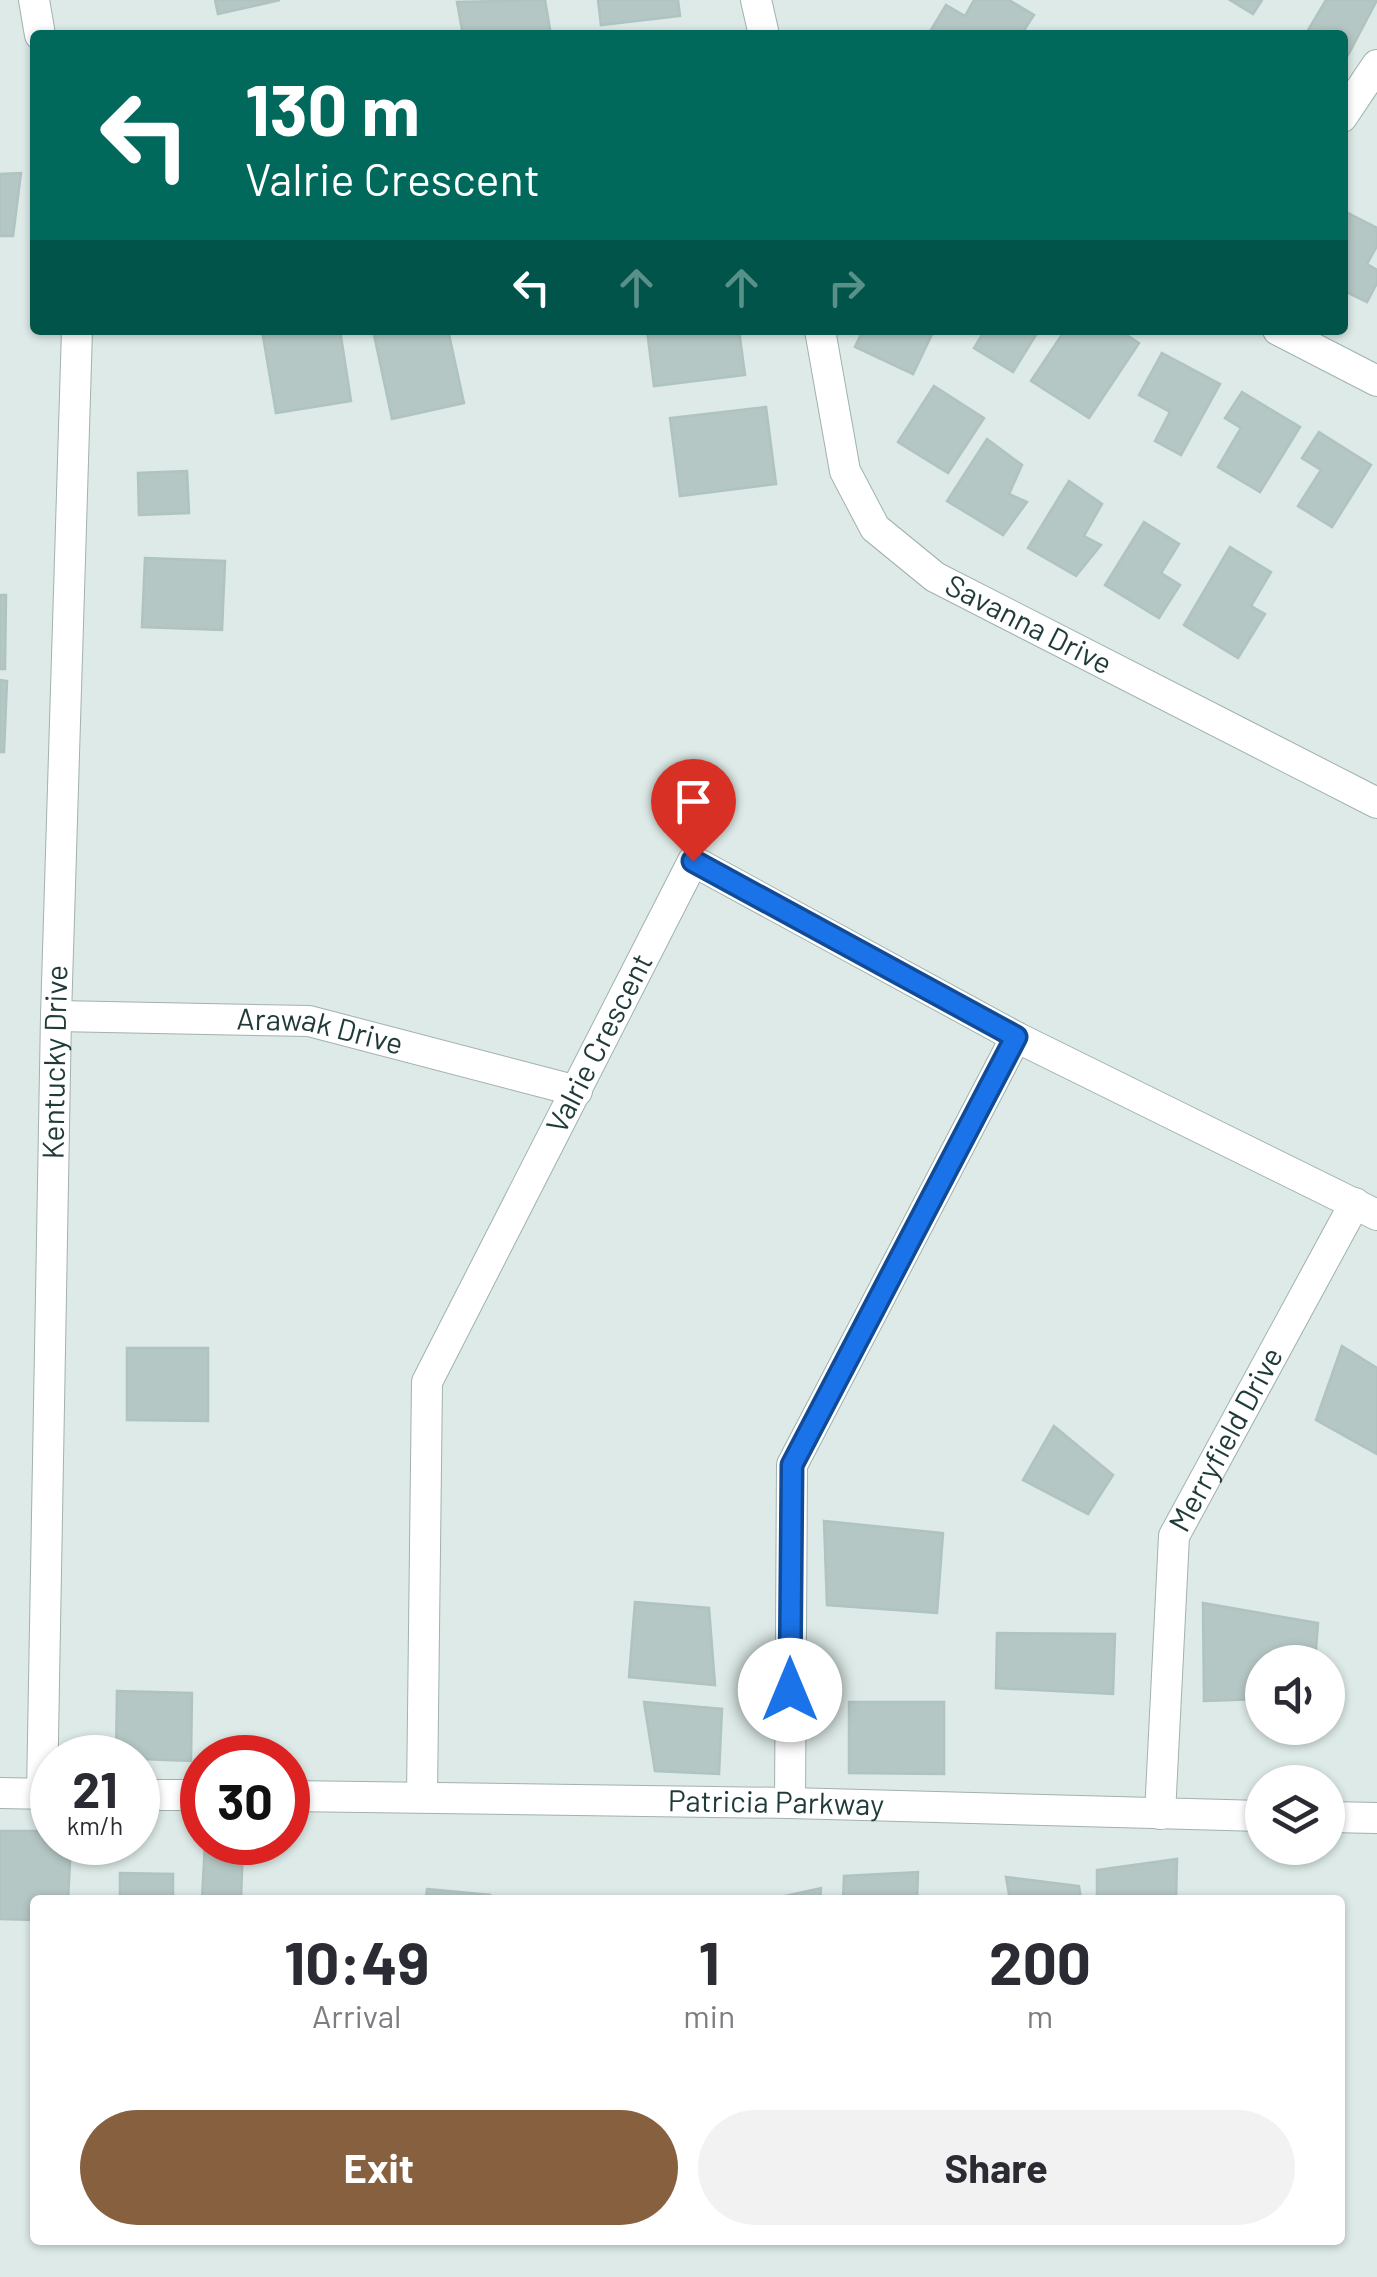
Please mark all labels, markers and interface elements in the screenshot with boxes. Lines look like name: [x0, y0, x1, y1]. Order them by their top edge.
text: 130 m: [245, 66, 420, 150]
icon: left: [80, 70, 210, 200]
text: Valrie Crescent: [245, 151, 540, 205]
icon: left: [504, 260, 559, 315]
icon: ahead: [609, 260, 664, 315]
icon: ahead: [714, 260, 769, 315]
icon: right: [819, 260, 874, 315]
street label: Savanna Drive: [940, 565, 1119, 681]
pin: [651, 759, 736, 862]
icon: arrive: [666, 774, 721, 829]
street label: Valrie Crescent: [537, 947, 659, 1139]
street label: Kentucky Drive: [33, 964, 74, 1160]
street label: Arawak Drive: [236, 1000, 407, 1061]
street label: Merryfield Drive: [1160, 1340, 1289, 1537]
position arrow: [738, 1638, 842, 1742]
map controls: [1245, 1645, 1345, 1865]
button: sound: [1245, 1645, 1345, 1745]
speed limit sign: 30: [180, 1735, 310, 1865]
text: 21: [72, 1758, 118, 1818]
button: layers: [1245, 1765, 1345, 1865]
street label: Patricia Parkway: [668, 1781, 885, 1822]
text: km/h: [67, 1810, 123, 1840]
text: 10:49: [284, 1925, 429, 1997]
text: 1: [699, 1925, 720, 1997]
text: 200: [989, 1925, 1091, 1997]
text: Arrival: [312, 1996, 401, 2034]
text: min: [683, 1996, 735, 2034]
text: m: [1027, 1996, 1053, 2034]
button: Exit: [80, 2110, 678, 2225]
button: Share: [698, 2110, 1295, 2225]

